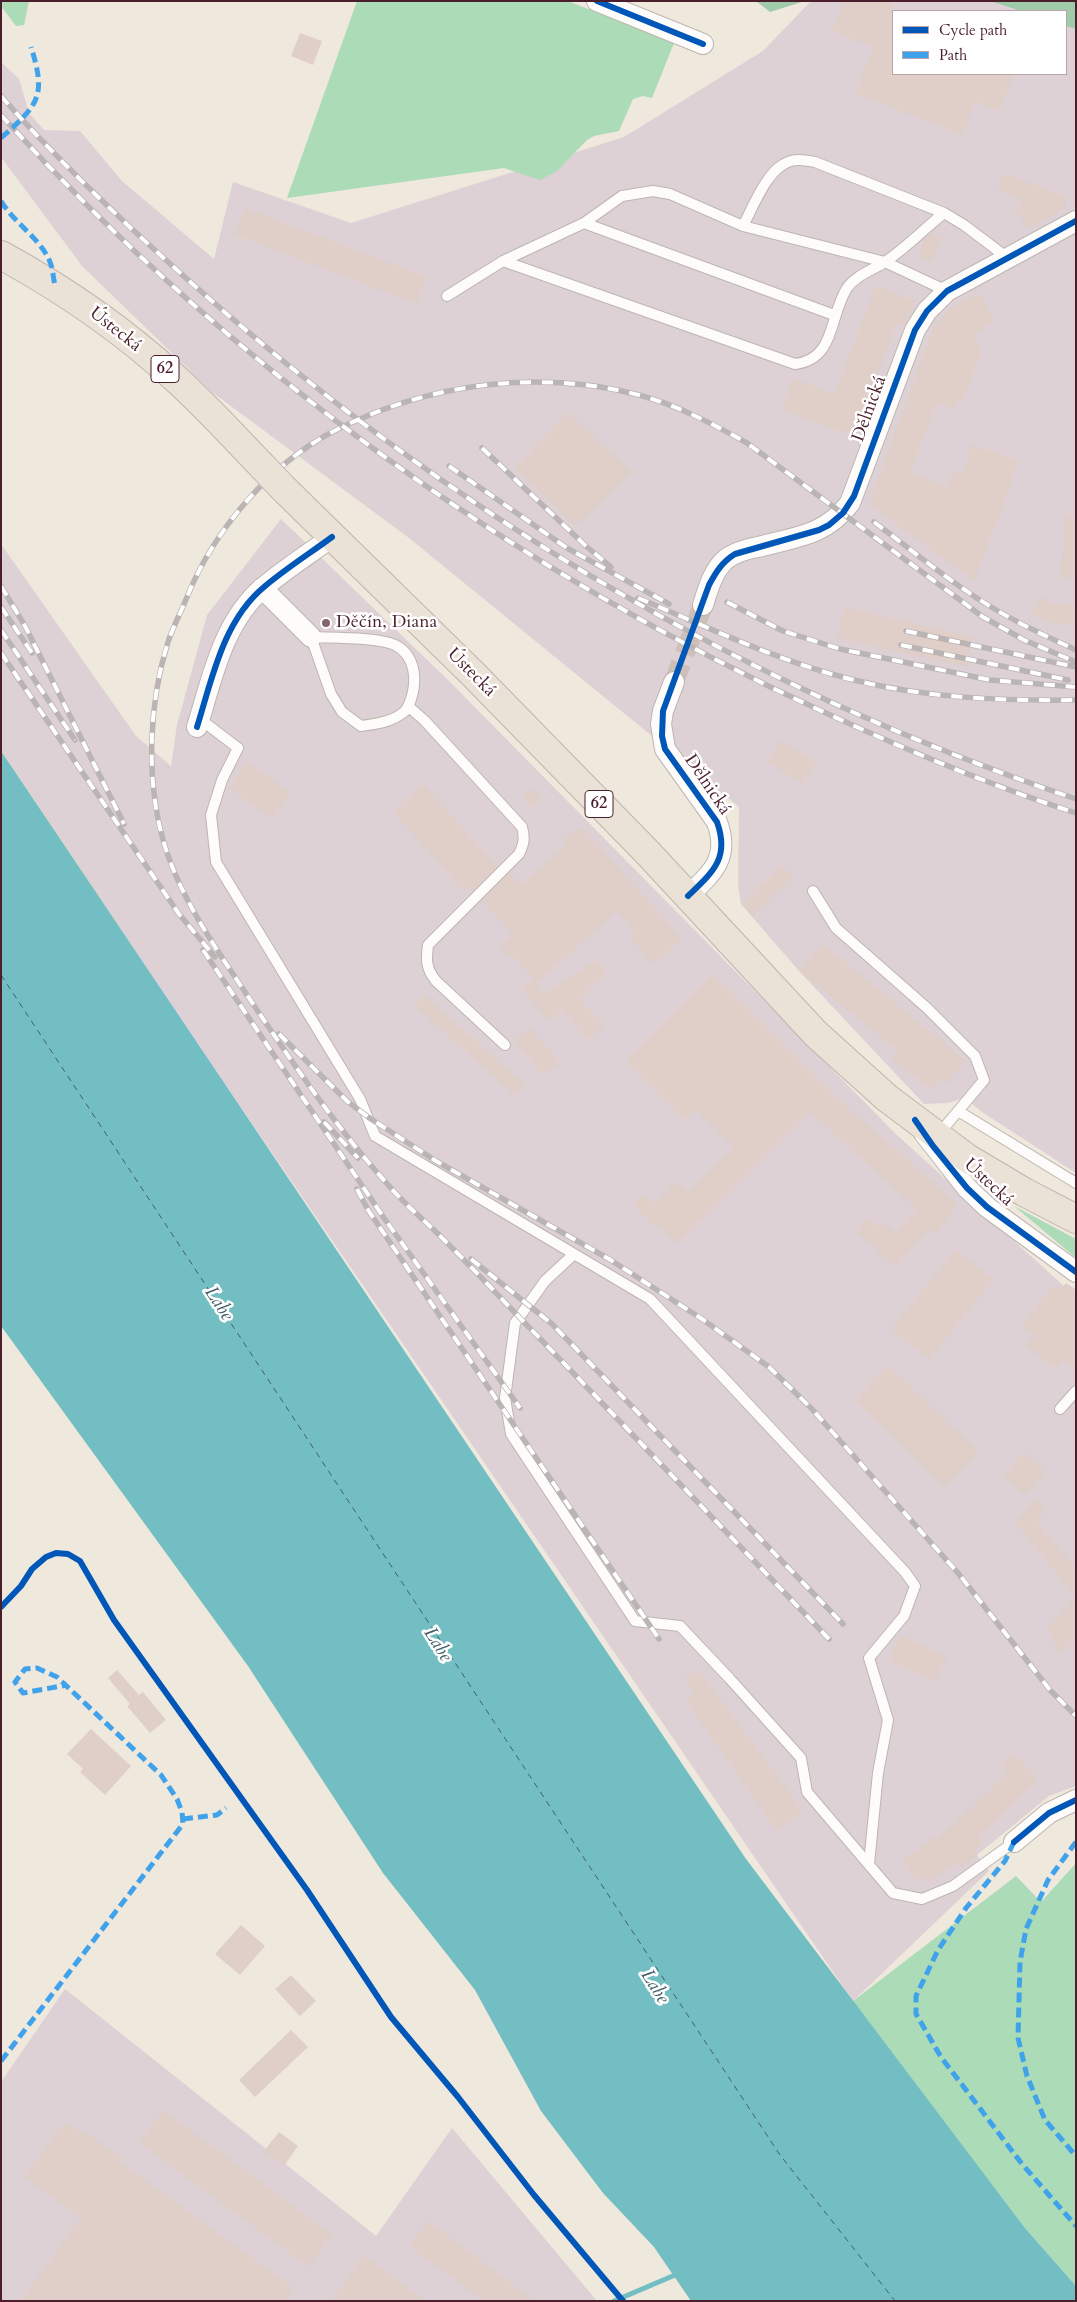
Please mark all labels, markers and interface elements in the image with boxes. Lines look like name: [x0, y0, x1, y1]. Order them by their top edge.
legend: [892, 10, 1067, 75]
text: Cycle path: [939, 20, 1007, 40]
text: Path: [939, 45, 967, 65]
street label: Ústecká: [85, 303, 145, 357]
road number: 62: [151, 356, 179, 382]
street label: Dělnická: [848, 373, 892, 445]
place label: Děčín, Diana: [336, 612, 437, 634]
marker: Děčín, Diana: [320, 617, 332, 629]
street label: Ústecká: [442, 644, 500, 702]
street label: Dělnická: [679, 751, 735, 819]
road number: 62: [585, 791, 613, 818]
street label: Ústecká: [959, 1155, 1017, 1211]
water label: Labe: [199, 1283, 237, 1325]
water label: Labe: [418, 1624, 456, 1666]
water label: Labe: [635, 1966, 673, 2008]

